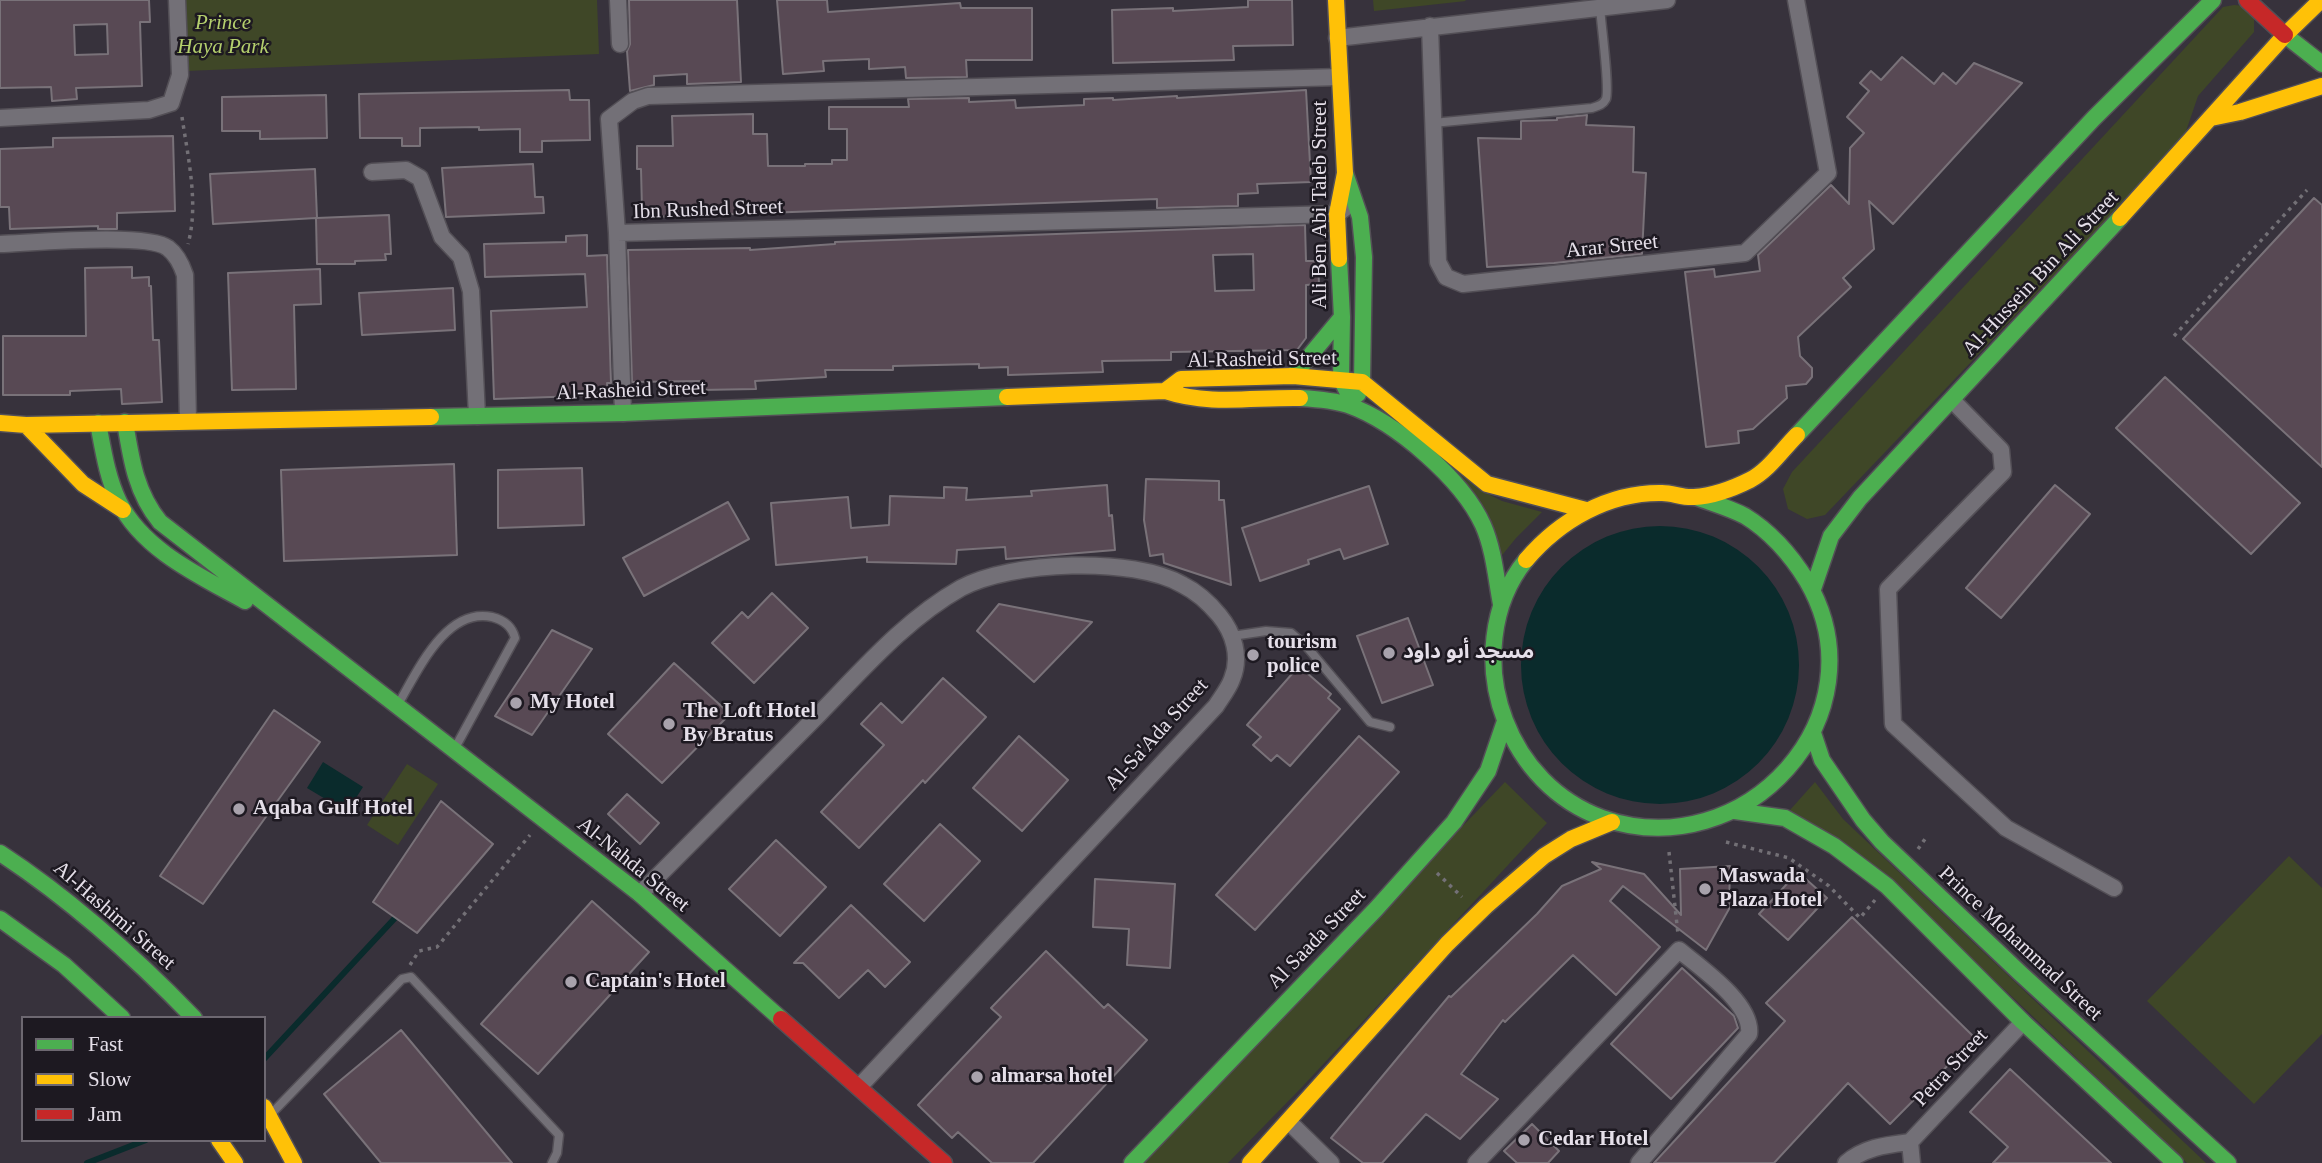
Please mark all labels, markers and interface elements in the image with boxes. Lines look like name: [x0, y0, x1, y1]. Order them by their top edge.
park label: Prince Haya Park: [177, 10, 269, 60]
street label: Ali Ben Abi Taleb Street: [1307, 101, 1333, 309]
street label: Al-Hussein Bin Ali Street: [1958, 186, 2124, 362]
street label: Ibn Rushed Street: [632, 195, 784, 225]
street label: Arar Street: [1565, 230, 1659, 264]
street label: Al-Rasheid Street: [1187, 346, 1337, 374]
street label: Al-Rasheid Street: [556, 376, 706, 406]
place label: tourism police: [1267, 630, 1337, 680]
place label: مسجد أبو داود: [1403, 640, 1534, 666]
marker: مسجد أبو داود: [1381, 645, 1397, 661]
marker: tourism police: [1245, 647, 1261, 663]
street label: Al-Sa'Ada Street: [1100, 674, 1214, 796]
place label: My Hotel: [530, 690, 615, 716]
marker: My Hotel: [508, 695, 524, 711]
place label: The Loft Hotel By Bratus: [683, 699, 816, 749]
marker: The Loft Hotel By Bratus: [661, 716, 677, 732]
place label: Aqaba Gulf Hotel: [253, 796, 413, 822]
marker: Aqaba Gulf Hotel: [231, 801, 247, 817]
street label: Al-Nahda Street: [572, 812, 694, 918]
street label: Al-Hashimi Street: [48, 856, 180, 976]
street label: Prince Mohammad Street: [1933, 862, 2107, 1026]
place label: Maswada Plaza Hotel: [1719, 864, 1822, 914]
marker: Maswada Plaza Hotel: [1697, 881, 1713, 897]
street label: Al Saada Street: [1263, 883, 1371, 995]
place label: Captain's Hotel: [585, 969, 726, 995]
marker: Captain's Hotel: [563, 974, 579, 990]
legend: [21, 1016, 266, 1142]
street label: Petra Street: [1909, 1024, 1993, 1112]
text: Fast: [88, 1032, 123, 1056]
place label: almarsa hotel: [991, 1064, 1113, 1090]
text: Slow: [88, 1067, 131, 1091]
marker: almarsa hotel: [969, 1069, 985, 1085]
text: Jam: [88, 1102, 122, 1126]
place label: Cedar Hotel: [1538, 1127, 1648, 1153]
marker: Cedar Hotel: [1516, 1132, 1532, 1148]

